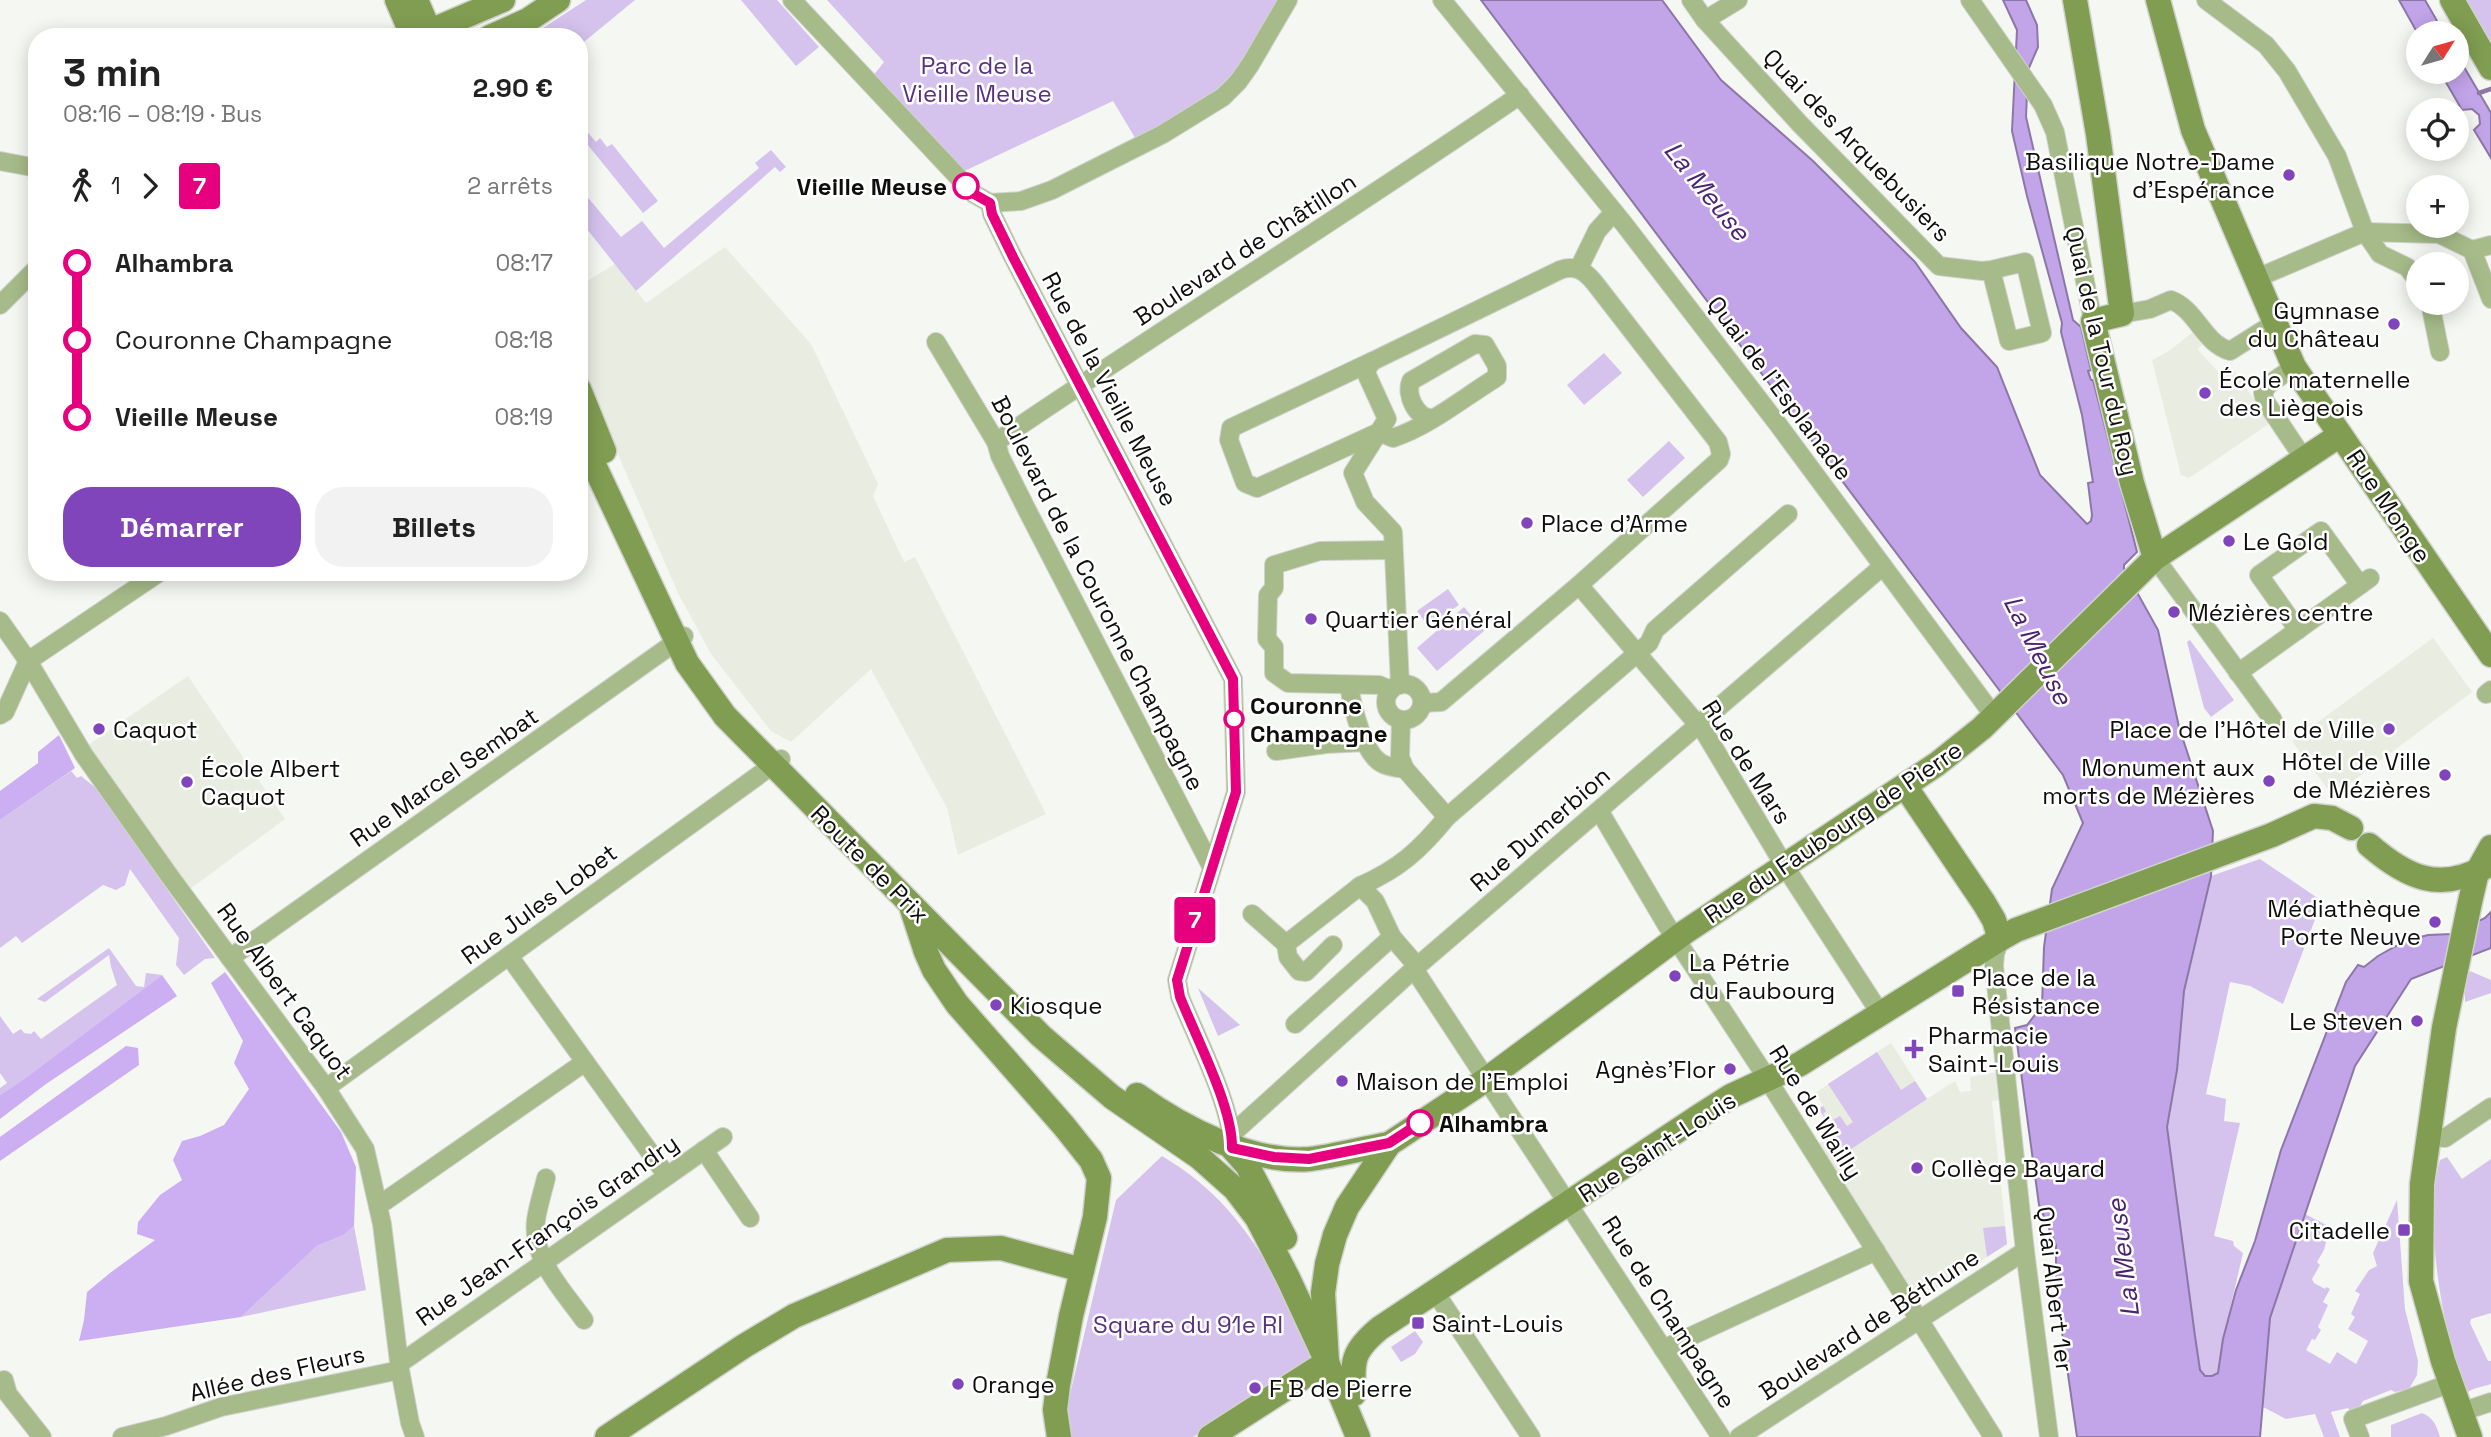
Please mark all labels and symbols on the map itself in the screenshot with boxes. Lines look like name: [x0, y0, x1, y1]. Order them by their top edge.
north arrow: [2406, 21, 2469, 84]
street label: Quai des Arquebusiers: [1757, 42, 1957, 248]
park label: Parc de la Vieille Meuse: [902, 50, 1052, 109]
water label: La Meuse: [1656, 134, 1759, 249]
place label: Basilique Notre-Dame d'Espérance: [2025, 146, 2275, 205]
street label: Boulevard de Châtillon: [1128, 166, 1362, 332]
marker: Basilique Notre-Dame d'Espérance: [2281, 167, 2297, 183]
place label: Vieille Meuse: [797, 171, 947, 202]
marker: Vieille Meuse: [953, 173, 979, 199]
street label: Quai de la Tour du Roy: [2058, 223, 2146, 479]
street label: Rue de la Vieille Meuse: [1035, 266, 1185, 512]
street label: Quai de l'Esplanade: [1700, 289, 1860, 487]
place label: Gymnase du Château: [2248, 295, 2380, 354]
marker: Gymnase du Château: [2386, 316, 2402, 332]
place label: École maternelle des Liègeois: [2219, 364, 2410, 423]
marker: École maternelle des Liègeois: [2197, 385, 2213, 401]
street label: Boulevard de la Couronne Champagne: [984, 390, 1212, 796]
street label: Rue Monge: [2340, 443, 2438, 569]
place label: Place d'Arme: [1541, 508, 1688, 539]
marker: Place d'Arme: [1519, 515, 1535, 531]
place label: Le Gold: [2243, 526, 2328, 557]
marker: Le Gold: [2221, 533, 2237, 549]
water label: La Meuse: [1996, 589, 2081, 712]
place label: Mézières centre: [2188, 597, 2374, 628]
place label: Quartier Général: [1325, 604, 1512, 635]
marker: Mézières centre: [2166, 604, 2182, 620]
marker: Quartier Général: [1303, 611, 1319, 627]
place label: Couronne Champagne: [1250, 690, 1388, 749]
street label: Rue de Mars: [1695, 694, 1799, 830]
street label: Rue Marcel Sembat: [344, 700, 544, 854]
marker: Couronne Champagne: [1224, 709, 1244, 729]
place label: Caquot: [113, 714, 197, 745]
place label: Place de l'Hôtel de Ville: [2110, 714, 2375, 745]
marker: Caquot: [91, 721, 107, 737]
marker: Place de l'Hôtel de Ville: [2381, 721, 2397, 737]
street label: Rue du Faubourg de Pierre: [1698, 734, 1968, 930]
place label: Hôtel de Ville de Mézières: [2282, 746, 2431, 805]
place label: Monument aux morts de Mézières: [2042, 752, 2255, 811]
place label: École Albert Caquot: [201, 753, 340, 812]
street label: Rue Dumerbion: [1464, 760, 1616, 898]
marker: Hôtel de Ville de Mézières: [2437, 767, 2453, 783]
marker: Monument aux morts de Mézières: [2261, 773, 2277, 789]
marker: École Albert Caquot: [179, 774, 195, 790]
street label: Route de Prix: [804, 798, 936, 930]
street label: Rue Jules Lobet: [455, 837, 623, 971]
place label: Médiathèque Porte Neuve: [2267, 893, 2421, 952]
street label: Rue Albert Caquot: [210, 896, 360, 1086]
line badge: 7: [1172, 897, 1218, 943]
marker: Médiathèque Porte Neuve: [2427, 914, 2443, 930]
place label: La Pétrie du Faubourg: [1689, 947, 1835, 1006]
place label: Place de la Résistance: [1972, 962, 2100, 1021]
marker: La Pétrie du Faubourg: [1667, 968, 1683, 984]
marker: Place de la Résistance: [1950, 983, 1966, 999]
place label: Kiosque: [1010, 990, 1102, 1021]
marker: Kiosque: [988, 997, 1004, 1013]
place label: Le Steven: [2289, 1006, 2403, 1037]
marker: Le Steven: [2409, 1013, 2425, 1029]
place label: Pharmacie Saint-Louis: [1928, 1020, 2059, 1079]
street label: Rue de Wailly: [1762, 1039, 1870, 1185]
marker: Pharmacie Saint-Louis: [1906, 1041, 1922, 1057]
place label: Agnès'Flor: [1595, 1054, 1716, 1085]
marker: Agnès'Flor: [1722, 1061, 1738, 1077]
place label: Maison de l'Emploi: [1356, 1066, 1569, 1097]
marker: Maison de l'Emploi: [1334, 1073, 1350, 1089]
street label: Rue Saint-Louis: [1572, 1085, 1742, 1209]
place label: Alhambra: [1439, 1108, 1548, 1139]
marker: Alhambra: [1407, 1110, 1433, 1136]
street label: Rue Jean-François Grandry: [410, 1127, 684, 1333]
place label: Collège Bayard: [1931, 1153, 2105, 1184]
marker: Collège Bayard: [1909, 1160, 1925, 1176]
water label: La Meuse: [2099, 1195, 2147, 1319]
street label: Quai Albert 1er: [2029, 1204, 2081, 1374]
street label: Rue de Champagne: [1595, 1210, 1743, 1414]
place label: Citadelle: [2289, 1215, 2390, 1246]
marker: Citadelle: [2396, 1222, 2412, 1238]
street label: Boulevard de Béthune: [1753, 1241, 1985, 1407]
place label: Saint-Louis: [1432, 1308, 1563, 1339]
park label: Square du 91e RI: [1093, 1309, 1283, 1340]
marker: Saint-Louis: [1410, 1315, 1426, 1331]
street label: Allée des Fleurs: [186, 1338, 368, 1408]
place label: Orange: [972, 1369, 1055, 1400]
place label: F B de Pierre: [1269, 1373, 1412, 1404]
marker: Orange: [950, 1376, 966, 1392]
marker: F B de Pierre: [1247, 1380, 1263, 1396]

